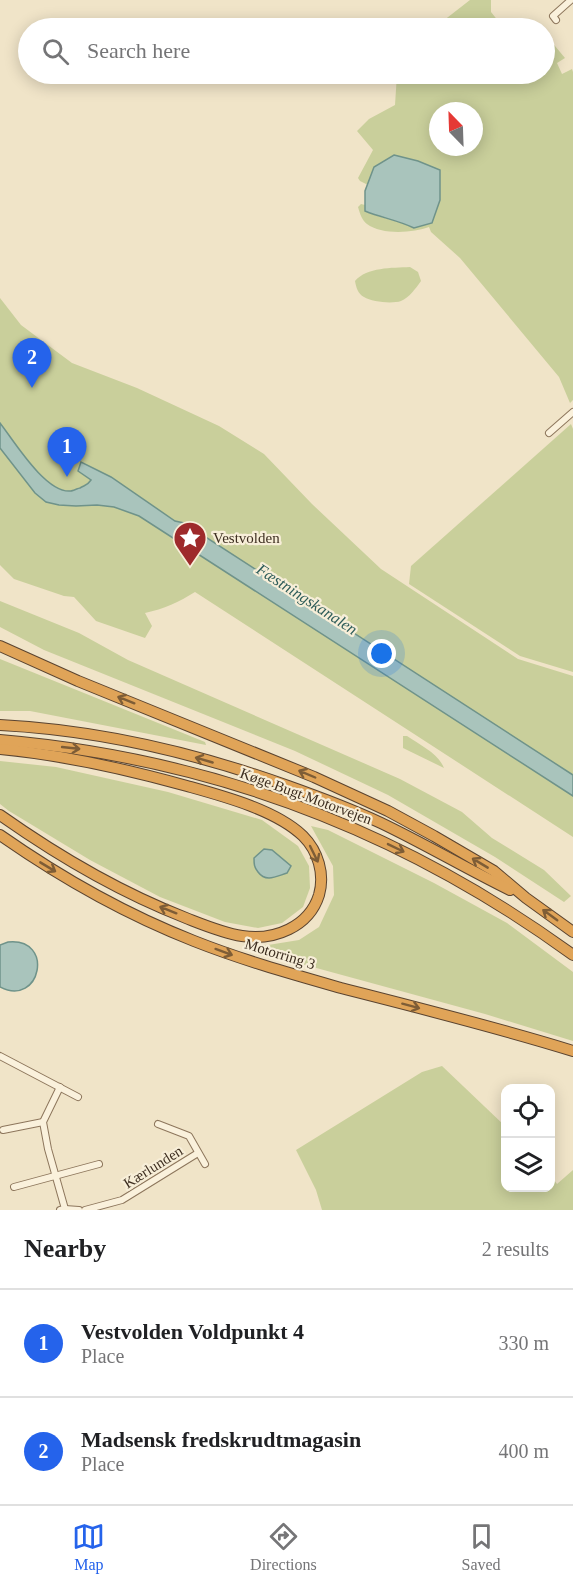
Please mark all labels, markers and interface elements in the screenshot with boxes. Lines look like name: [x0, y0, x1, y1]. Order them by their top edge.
search box: [18, 18, 555, 84]
icon: search: [39, 35, 72, 68]
text: Search here: [87, 38, 190, 63]
north arrow: [429, 102, 483, 156]
pin: 2: [12, 338, 51, 388]
pin: 1: [48, 428, 86, 477]
place icon: Vestvolden: [172, 520, 208, 567]
place label: Vestvolden: [213, 530, 280, 546]
water label: Fæstningskanalen: [252, 560, 360, 639]
your location: [367, 639, 396, 668]
one-way arrow: [118, 694, 136, 705]
one-way arrow: [60, 743, 80, 754]
one-way arrow: [195, 753, 214, 765]
street label: Køge Bugt Motorvejen: [238, 765, 375, 827]
one-way arrow: [298, 768, 317, 779]
one-way arrow: [387, 843, 405, 854]
one-way arrow: [309, 845, 321, 863]
one-way arrow: [472, 857, 489, 869]
one-way arrow: [39, 862, 56, 874]
one-way arrow: [159, 904, 177, 915]
one-way arrow: [542, 909, 558, 921]
street label: Motorring 3: [243, 936, 317, 972]
one-way arrow: [214, 948, 233, 959]
one-way arrow: [401, 1000, 420, 1012]
map controls: [501, 1084, 555, 1192]
button: locate: [501, 1084, 555, 1138]
button: layers: [501, 1138, 555, 1192]
street label: Kærlunden: [120, 1142, 186, 1191]
text: Nearby: [24, 1234, 106, 1263]
text: 2 results: [482, 1238, 549, 1260]
text: Vestvolden Voldpunkt 4: [81, 1319, 304, 1344]
text: 1: [39, 1332, 49, 1354]
text: 330 m: [498, 1332, 549, 1354]
text: Place: [81, 1345, 124, 1367]
text: Madsensk fredskrudtmagasin: [81, 1427, 361, 1452]
text: 2: [39, 1440, 49, 1462]
text: 400 m: [498, 1440, 549, 1462]
text: Place: [81, 1453, 124, 1475]
tab: Map: [72, 1520, 105, 1574]
tab: Directions: [250, 1520, 317, 1574]
tab: Saved: [461, 1520, 501, 1574]

